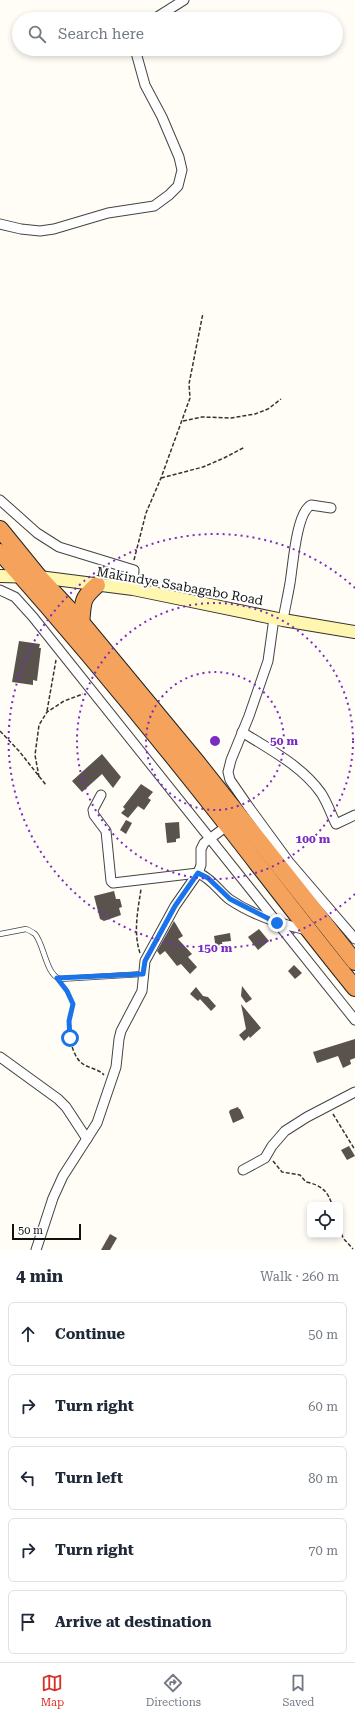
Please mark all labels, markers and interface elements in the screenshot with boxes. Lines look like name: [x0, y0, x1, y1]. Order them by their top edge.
search box: [12, 12, 343, 56]
icon: search: [26, 23, 48, 45]
text: Search here: [58, 25, 144, 43]
street label: Makindye Ssabagabo Road: [96, 564, 265, 608]
centre of rings: [208, 734, 222, 748]
text: 50 m: [270, 734, 298, 748]
text: 100 m: [296, 832, 331, 846]
route end: [268, 914, 286, 932]
text: 150 m: [198, 941, 233, 955]
route start: [61, 1029, 79, 1047]
map controls: [307, 1202, 343, 1238]
button: locate: [307, 1202, 343, 1238]
scale bar: [12, 1222, 81, 1241]
text: 50 m: [18, 1224, 43, 1237]
text: 4 min: [16, 1266, 63, 1286]
text: Walk · 260 m: [260, 1269, 339, 1284]
icon: ahead: [17, 1323, 39, 1345]
text: Continue: [55, 1325, 125, 1343]
text: 50 m: [308, 1327, 338, 1342]
icon: right: [17, 1395, 39, 1417]
text: Turn right: [55, 1397, 134, 1415]
text: 60 m: [308, 1399, 338, 1414]
icon: left: [17, 1467, 39, 1489]
text: Turn left: [55, 1469, 123, 1487]
text: 80 m: [308, 1471, 338, 1486]
icon: right: [17, 1539, 39, 1561]
text: Turn right: [55, 1541, 134, 1559]
text: 70 m: [308, 1543, 338, 1558]
icon: arrive: [17, 1611, 39, 1633]
text: Arrive at destination: [55, 1613, 211, 1631]
tab: Map: [41, 1672, 64, 1709]
tab: Directions: [146, 1672, 201, 1709]
tab: Saved: [282, 1672, 314, 1709]

